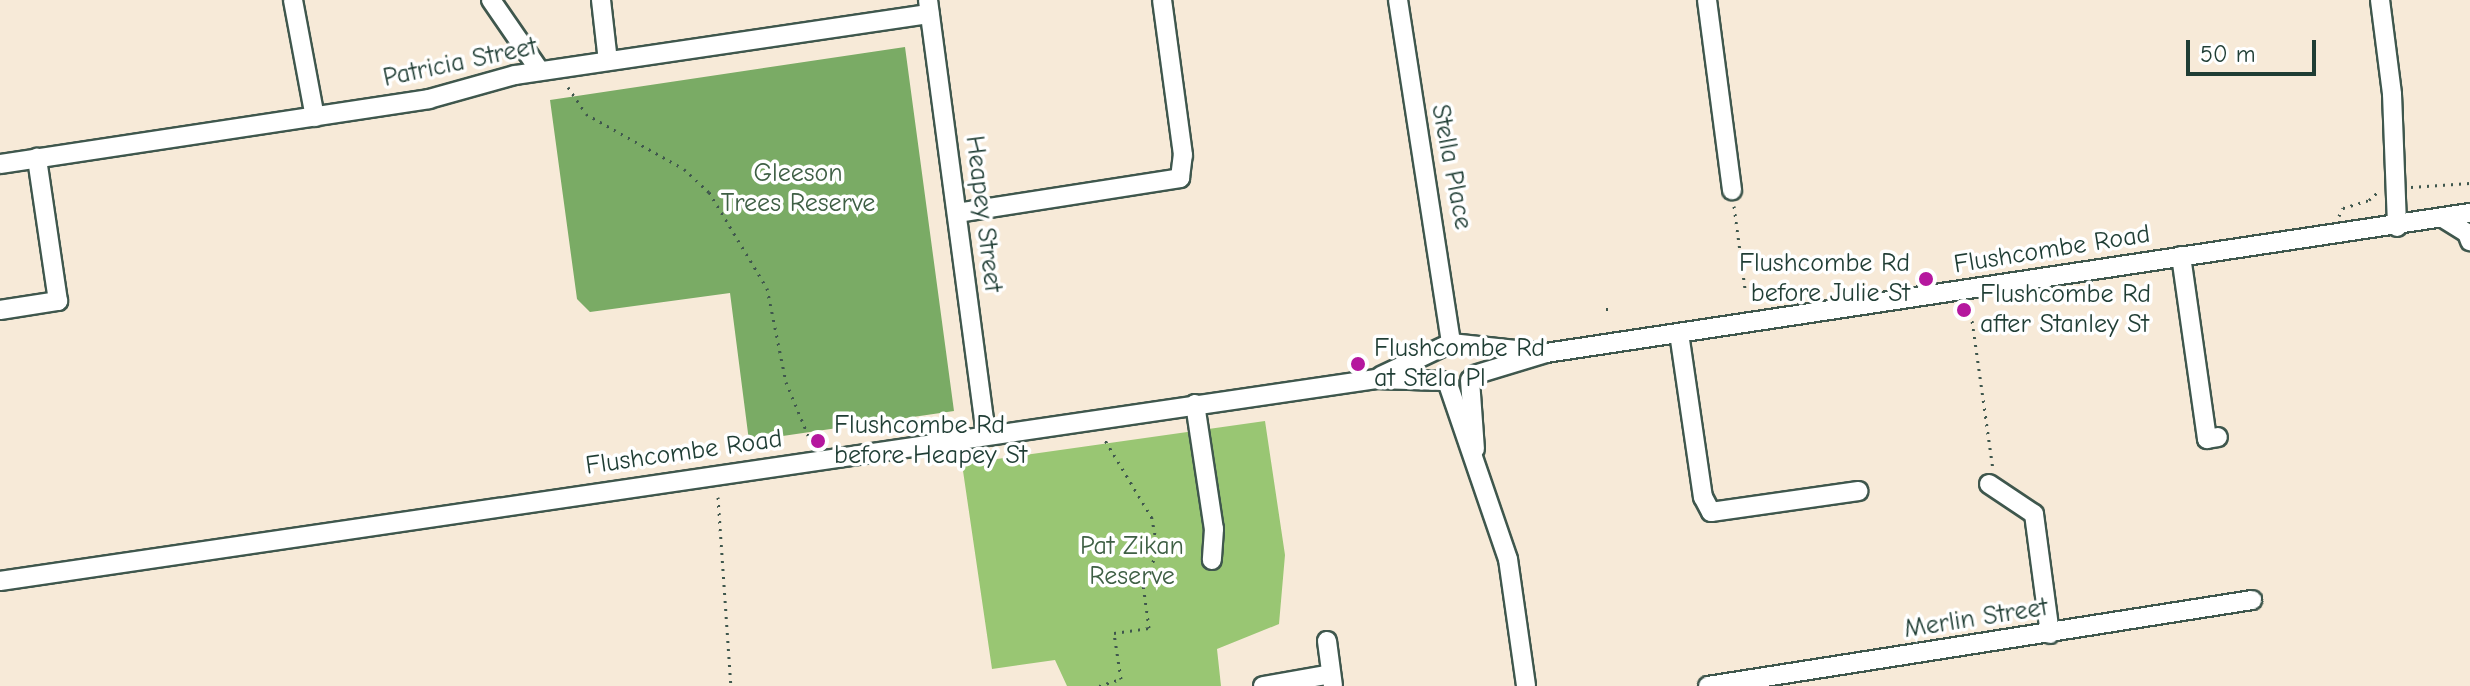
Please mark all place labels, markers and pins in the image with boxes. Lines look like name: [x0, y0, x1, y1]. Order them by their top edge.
place label: Flushcombe Rd before Julie St: [1739, 248, 1910, 310]
marker: Flushcombe Rd before Julie St: [1917, 270, 1935, 288]
place label: Flushcombe Rd after Stanley St: [1980, 279, 2151, 340]
marker: Flushcombe Rd after Stanley St: [1955, 301, 1973, 319]
place label: Flushcombe Rd at Stela Pl: [1374, 333, 1545, 394]
marker: Flushcombe Rd at Stela Pl: [1349, 355, 1367, 373]
place label: Flushcombe Rd before Heapey St: [834, 410, 1027, 472]
marker: Flushcombe Rd before Heapey St: [809, 432, 827, 450]

